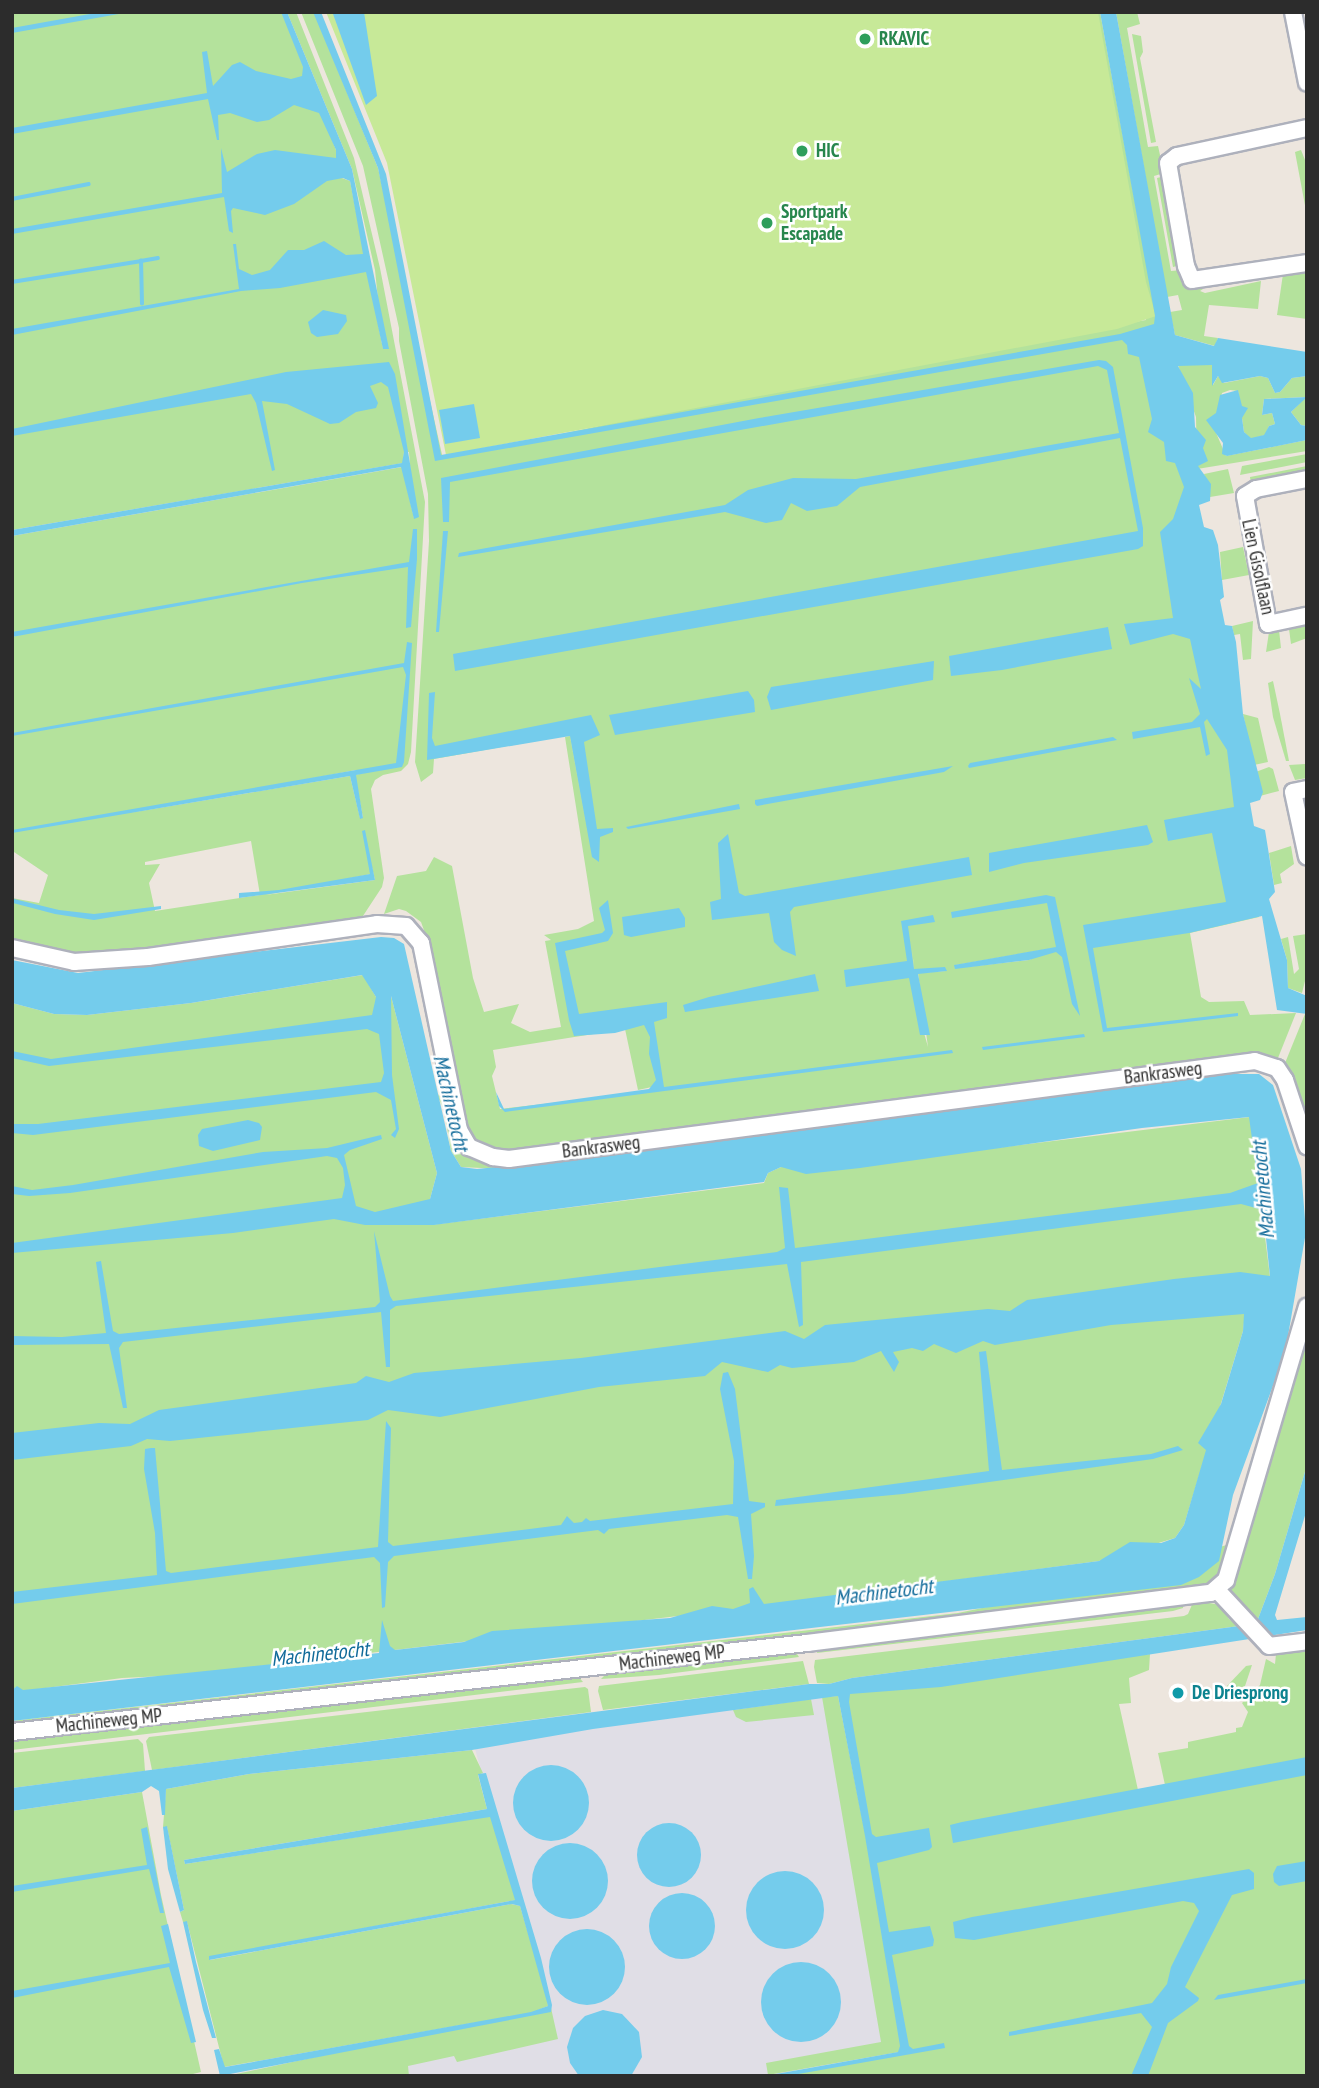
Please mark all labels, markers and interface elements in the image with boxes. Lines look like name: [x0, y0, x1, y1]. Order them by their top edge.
place label: RKAVIC: [879, 28, 929, 50]
marker: RKAVIC: [857, 31, 873, 47]
place label: HIC: [816, 140, 839, 162]
marker: HIC: [794, 143, 810, 159]
place label: Sportpark Escapade: [781, 201, 848, 245]
marker: Sportpark Escapade: [759, 215, 775, 231]
street label: Lien Gisolflaan: [1237, 517, 1279, 617]
water label: Machinetocht: [428, 1052, 474, 1154]
street label: Bankrasweg: [1123, 1057, 1203, 1089]
street label: Bankrasweg: [561, 1131, 641, 1163]
water label: Machinetocht: [1246, 1140, 1280, 1240]
water label: Machinetocht: [834, 1574, 934, 1610]
water label: Machinetocht: [270, 1636, 370, 1672]
street label: Machineweg MP: [618, 1640, 726, 1676]
place label: De Driesprong: [1192, 1682, 1288, 1704]
marker: De Driesprong: [1170, 1685, 1186, 1701]
street label: Machineweg MP: [55, 1704, 163, 1738]

